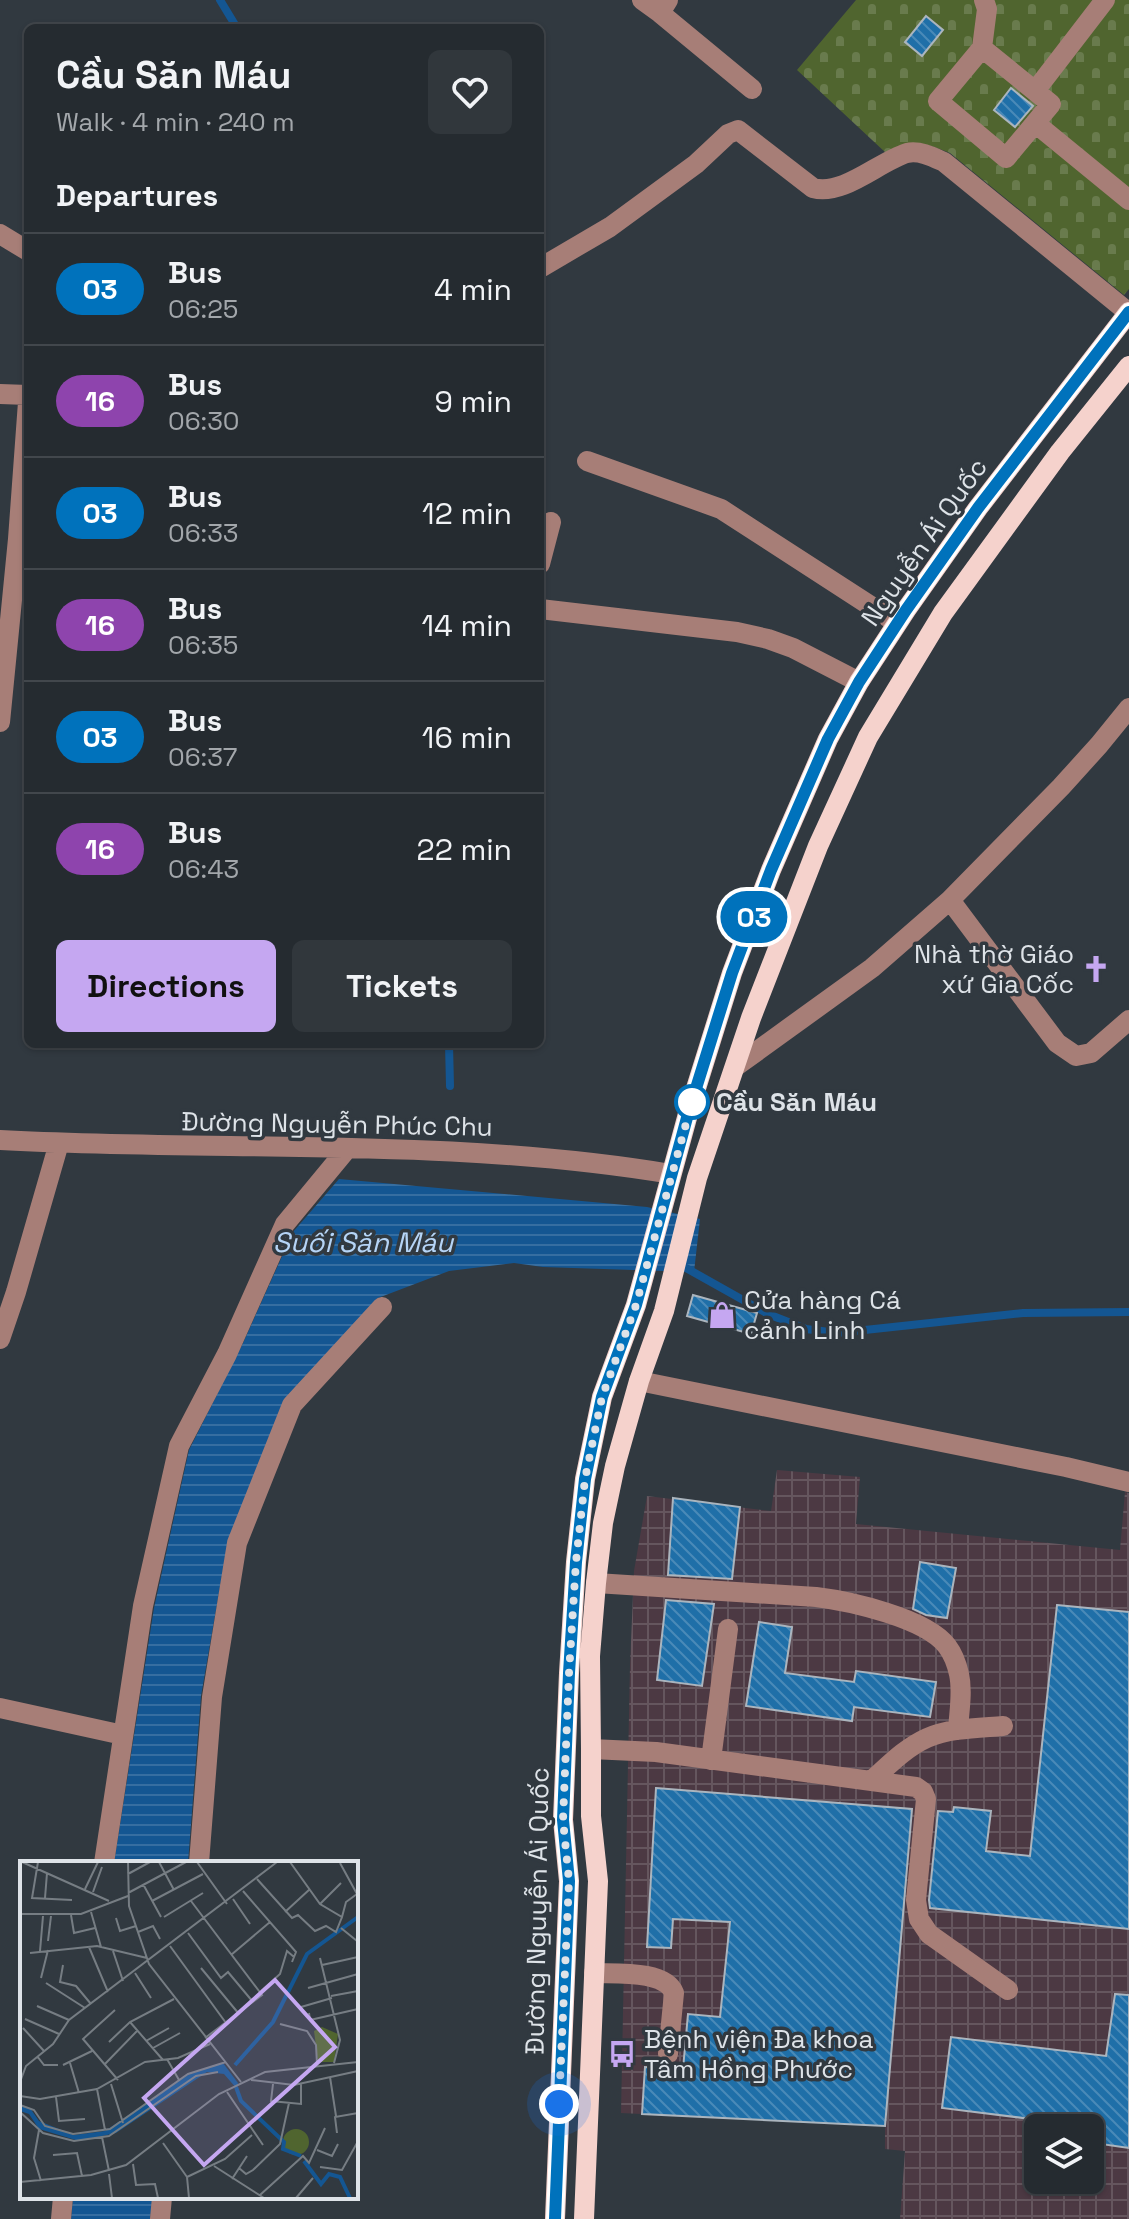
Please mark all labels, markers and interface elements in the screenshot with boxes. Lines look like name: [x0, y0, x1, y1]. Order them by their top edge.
button: heart: [428, 50, 512, 134]
text: Cầu Săn Máu: [56, 51, 291, 99]
text: Walk · 4 min · 240 m: [56, 105, 295, 139]
text: Departures: [56, 176, 218, 215]
text: Bus: [168, 253, 222, 292]
text: 4 min: [434, 270, 512, 309]
text: 03: [82, 271, 118, 307]
text: 06:25: [168, 292, 238, 326]
text: Bus: [168, 365, 222, 404]
text: 9 min: [434, 382, 512, 421]
text: 16: [85, 383, 115, 419]
text: 06:30: [168, 404, 240, 438]
street label: Nguyễn Ái Quốc: [853, 451, 995, 633]
text: Bus: [168, 477, 222, 516]
text: 12 min: [422, 494, 512, 533]
text: 03: [82, 495, 118, 531]
text: 06:33: [168, 516, 239, 550]
text: Bus: [168, 589, 222, 628]
text: 14 min: [421, 606, 512, 645]
text: 16: [85, 607, 115, 643]
text: 06:35: [168, 628, 238, 662]
text: Bus: [168, 701, 222, 740]
text: 16 min: [422, 718, 512, 757]
text: 03: [82, 719, 118, 755]
text: 06:37: [168, 740, 238, 774]
text: Bus: [168, 813, 222, 852]
text: 22 min: [417, 830, 512, 869]
text: 16: [85, 831, 115, 867]
text: 06:43: [168, 852, 239, 886]
line badge: 03: [718, 891, 790, 943]
text: 03: [736, 899, 772, 935]
place label: Nhà thờ Giáo xứ Gia Cốc: [914, 937, 1074, 1001]
button: Directions: [56, 940, 276, 1032]
button: Tickets: [292, 940, 512, 1032]
church icon: Nhà thờ Giáo xứ Gia Cốc: [1081, 954, 1111, 984]
marker: Cầu Săn Máu: [675, 1085, 709, 1119]
place label: Cầu Săn Máu: [716, 1085, 877, 1119]
street label: Đường Nguyễn Phúc Chu: [181, 1104, 493, 1144]
water label: Suối Săn Máu: [273, 1224, 455, 1260]
place label: Cửa hàng Cá cảnh Linh: [744, 1283, 901, 1347]
shop icon: Cửa hàng Cá cảnh Linh: [707, 1300, 737, 1330]
street label: Đường Nguyễn Ái Quốc: [517, 1767, 557, 2055]
inset map: [20, 1861, 358, 2199]
place label: Bệnh viện Đa khoa Tâm Hồng Phước: [644, 2022, 873, 2086]
bus stop icon: Bệnh viện Đa khoa Tâm Hồng Phước: [607, 2039, 637, 2069]
your location: [539, 2084, 579, 2124]
map controls: [1024, 2114, 1104, 2194]
button: layers: [1024, 2114, 1104, 2194]

